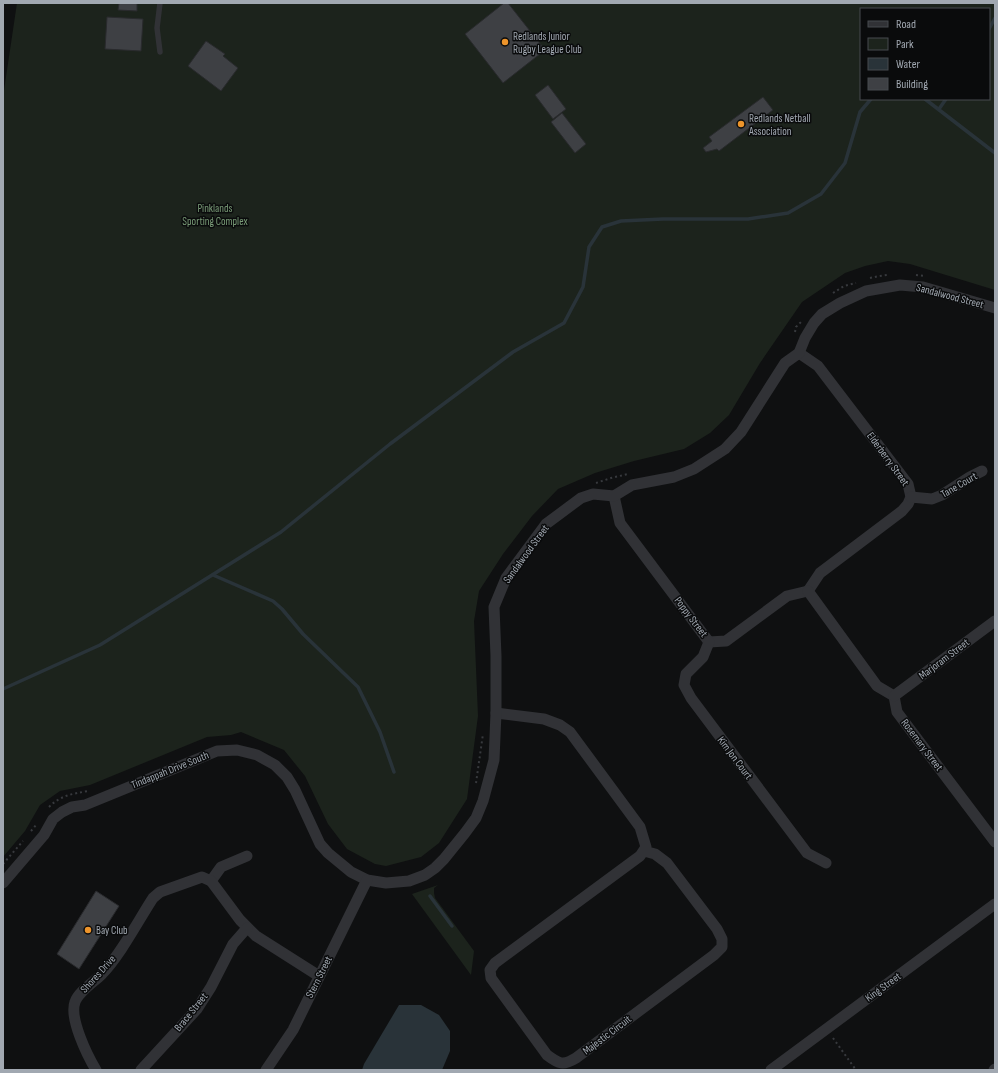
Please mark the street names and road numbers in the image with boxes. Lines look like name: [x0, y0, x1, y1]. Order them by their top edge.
street label: Sandalwood Street: [915, 281, 986, 311]
street label: Elderberry Street: [864, 430, 912, 489]
street label: Tane Court: [938, 469, 980, 501]
street label: Sandalwood Street: [500, 522, 552, 586]
street label: Poppy Street: [672, 594, 711, 640]
street label: Marjoram Street: [916, 635, 972, 682]
street label: Rosemary Street: [898, 716, 946, 774]
street label: Kim Jon Court: [715, 734, 756, 782]
street label: Tindappah Drive South: [129, 748, 211, 792]
street label: Shores Drive: [78, 952, 118, 996]
street label: Stern Street: [303, 953, 335, 1000]
street label: King Street: [863, 969, 904, 1004]
street label: Brace Street: [172, 990, 211, 1034]
street label: Majestic Circuit: [580, 1012, 634, 1057]

